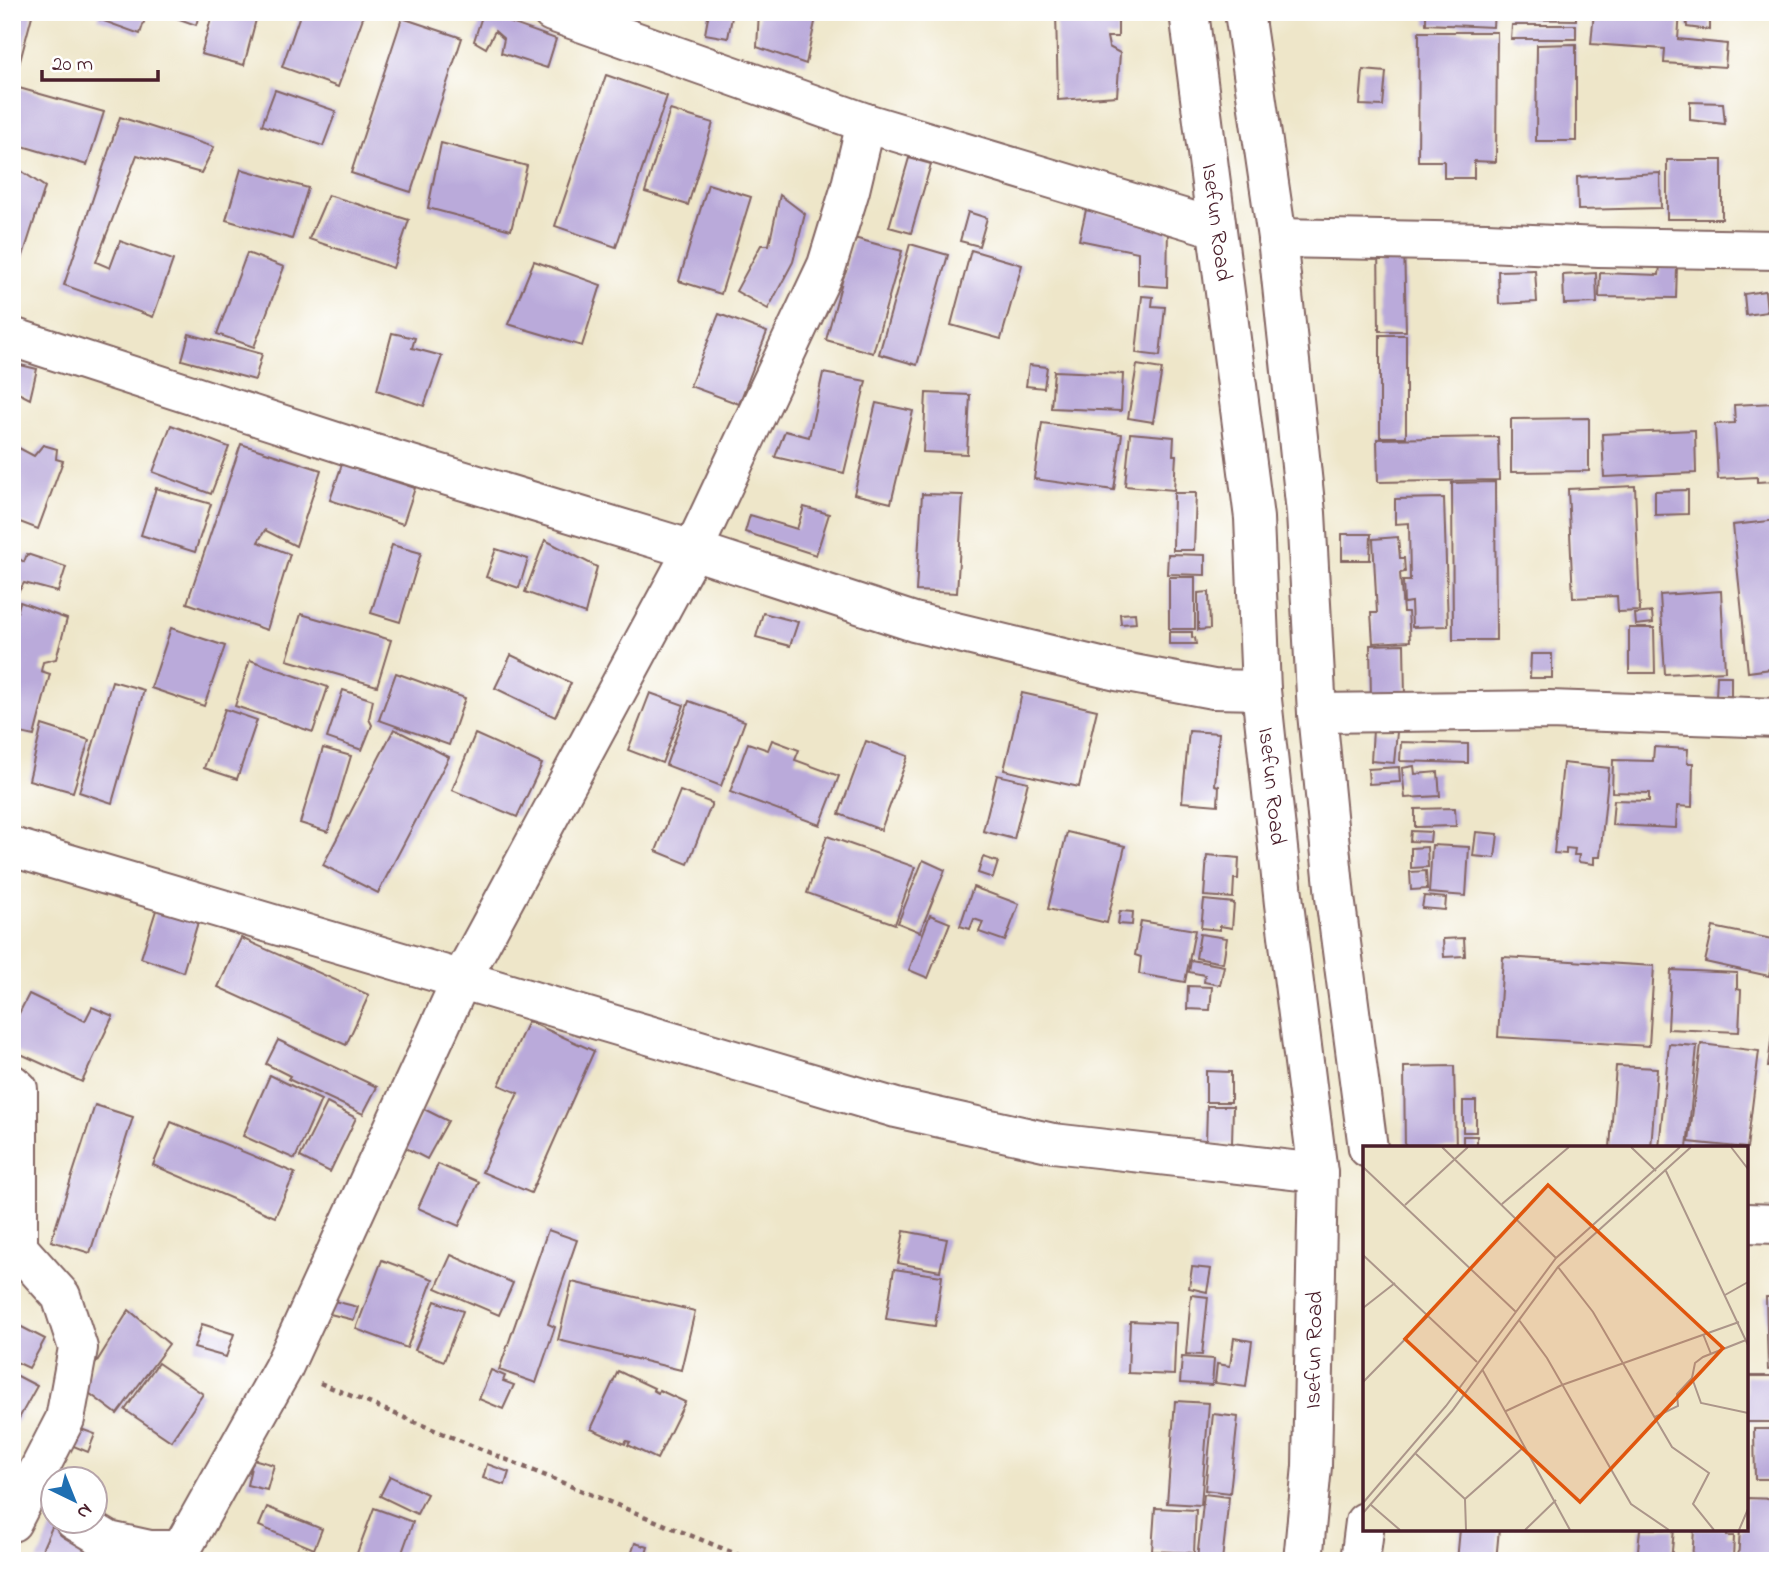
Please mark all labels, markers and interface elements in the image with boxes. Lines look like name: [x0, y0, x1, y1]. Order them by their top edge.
scale bar: [42, 38, 158, 82]
text: 20 m: [52, 50, 93, 80]
street label: Isefun Road: [1192, 161, 1240, 283]
street label: Isefun Road: [1249, 726, 1294, 847]
inset map: [1363, 1146, 1748, 1531]
street label: Isefun Road: [1297, 1291, 1333, 1409]
north arrow: [38, 1464, 108, 1534]
text: N: [70, 1496, 98, 1525]

